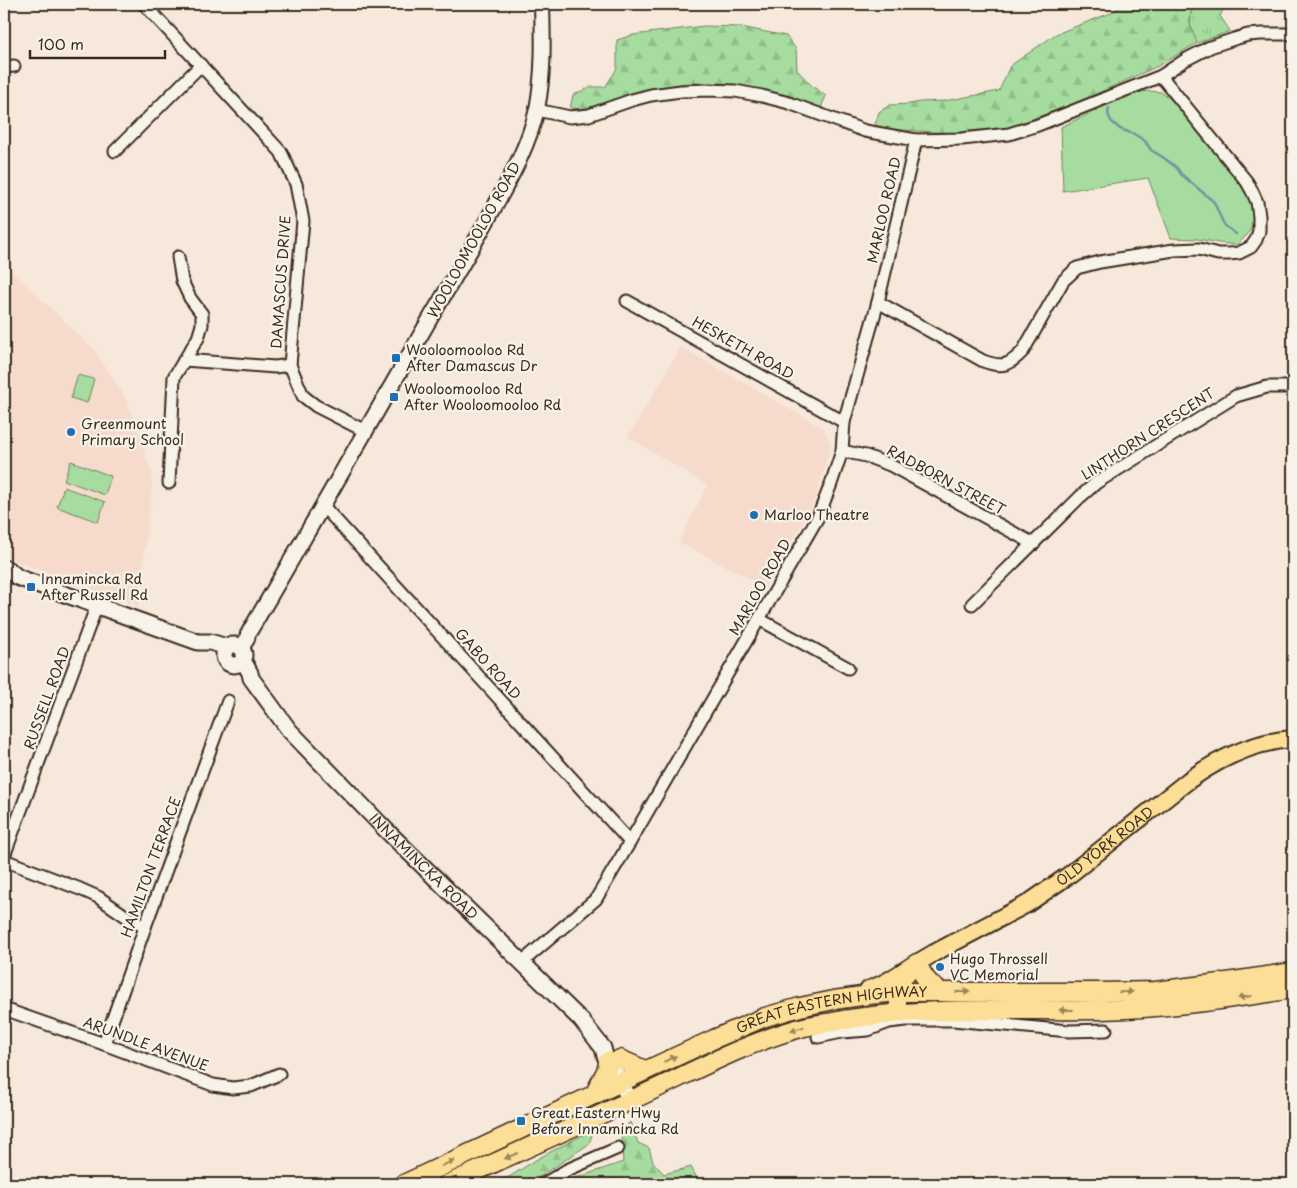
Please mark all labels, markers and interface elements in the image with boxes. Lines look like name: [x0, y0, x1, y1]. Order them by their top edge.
scale bar: [30, 28, 165, 60]
text: 100 m: [38, 32, 84, 55]
street label: MARLOO ROAD: [861, 155, 906, 265]
street label: WOOLOOMOOLOO ROAD: [422, 158, 525, 322]
street label: DAMASCUS DRIVE: [265, 214, 296, 349]
street label: HESKETH ROAD: [688, 311, 798, 384]
place label: Wooloomooloo Rd After Damascus Dr: [406, 339, 538, 376]
marker: Wooloomooloo Rd After Damascus Dr: [390, 352, 402, 364]
place label: Wooloomooloo Rd After Wooloomooloo Rd: [404, 378, 562, 415]
street label: LINTHORN CRESCENT: [1077, 382, 1219, 485]
marker: Wooloomooloo Rd After Wooloomooloo Rd: [388, 391, 400, 403]
place label: Greenmount Primary School: [81, 413, 184, 450]
marker: Greenmount Primary School: [65, 426, 77, 438]
street label: RADBORN STREET: [883, 439, 1010, 520]
place label: Marloo Theatre: [764, 504, 869, 525]
marker: Marloo Theatre: [748, 509, 760, 521]
street label: MARLOO ROAD: [723, 535, 796, 639]
place label: Innamincka Rd After Russell Rd: [41, 568, 148, 605]
marker: Innamincka Rd After Russell Rd: [25, 581, 37, 593]
street label: GABO ROAD: [451, 623, 526, 704]
street label: RUSSELL ROAD: [18, 643, 75, 752]
street label: HAMILTON TERRACE: [115, 793, 186, 940]
street label: OLD YORK ROAD: [1052, 801, 1158, 891]
street label: INNAMINCKA ROAD: [365, 808, 483, 924]
place label: Hugo Throssell VC Memorial: [950, 948, 1048, 985]
marker: Hugo Throssell VC Memorial: [934, 961, 946, 973]
street label: GREAT EASTERN HIGHWAY: [733, 981, 927, 1038]
one-way arrow: [1118, 987, 1134, 995]
one-way arrow: [955, 988, 971, 996]
one-way arrow: [1237, 993, 1253, 1001]
one-way arrow: [1058, 1006, 1074, 1014]
street label: ARUNDLE AVENUE: [81, 1011, 212, 1076]
one-way arrow: [790, 1026, 805, 1034]
one-way arrow: [663, 1055, 677, 1063]
place label: Great Eastern Hwy Before Innamincka Rd: [531, 1102, 679, 1139]
marker: Great Eastern Hwy Before Innamincka Rd: [515, 1115, 527, 1127]
one-way arrow: [504, 1152, 518, 1160]
one-way arrow: [441, 1159, 455, 1167]

